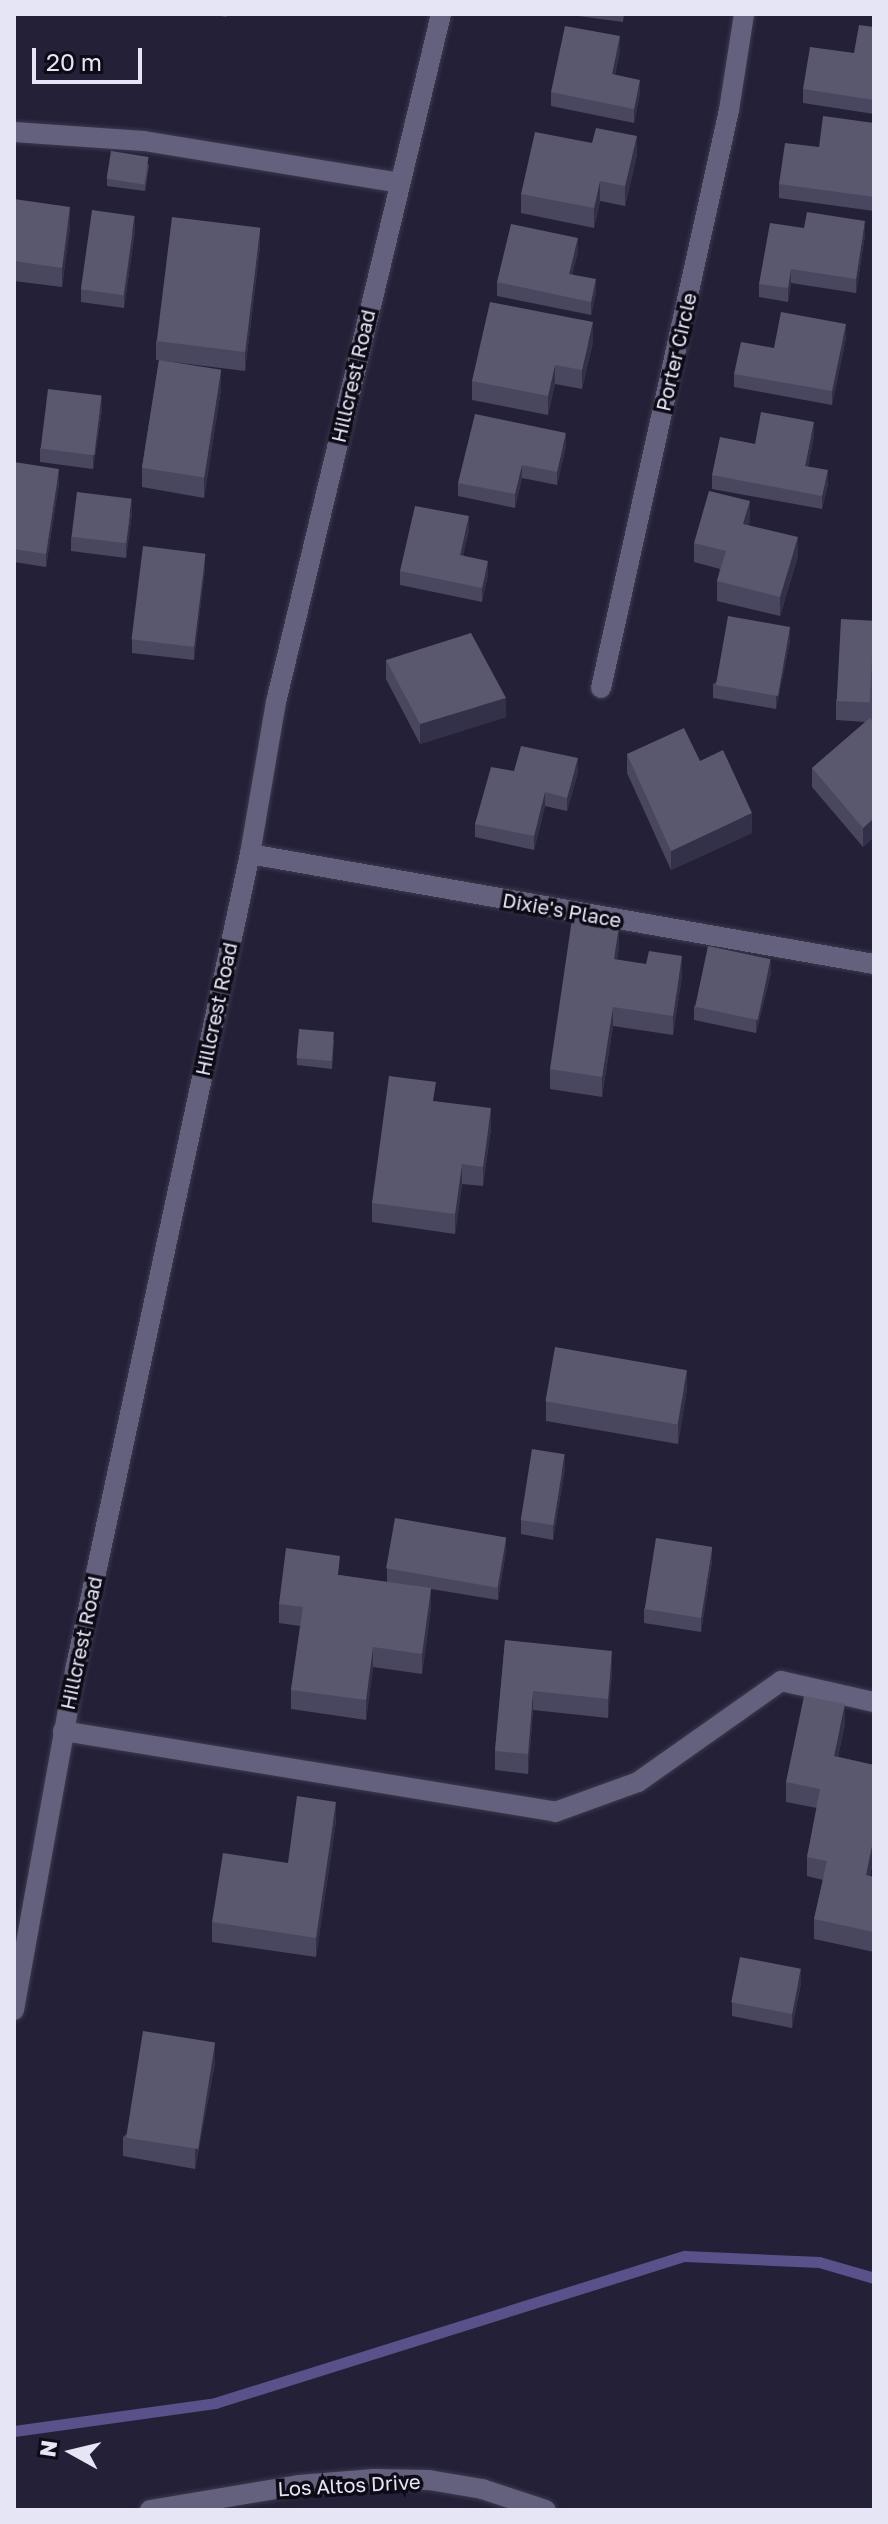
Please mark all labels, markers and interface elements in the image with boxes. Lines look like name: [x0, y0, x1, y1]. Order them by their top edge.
scale bar: [36, 32, 146, 82]
text: 20 m: [46, 47, 102, 76]
street label: Porter Circle: [651, 290, 701, 414]
street label: Hillcrest Road: [326, 307, 380, 445]
street label: Dixie's Place: [501, 888, 623, 932]
street label: Hillcrest Road: [190, 940, 242, 1078]
street label: Hillcrest Road: [55, 1574, 107, 1712]
north arrow: [32, 2412, 112, 2492]
text: N: [33, 2438, 62, 2459]
street label: Los Altos Drive: [277, 2469, 421, 2501]

